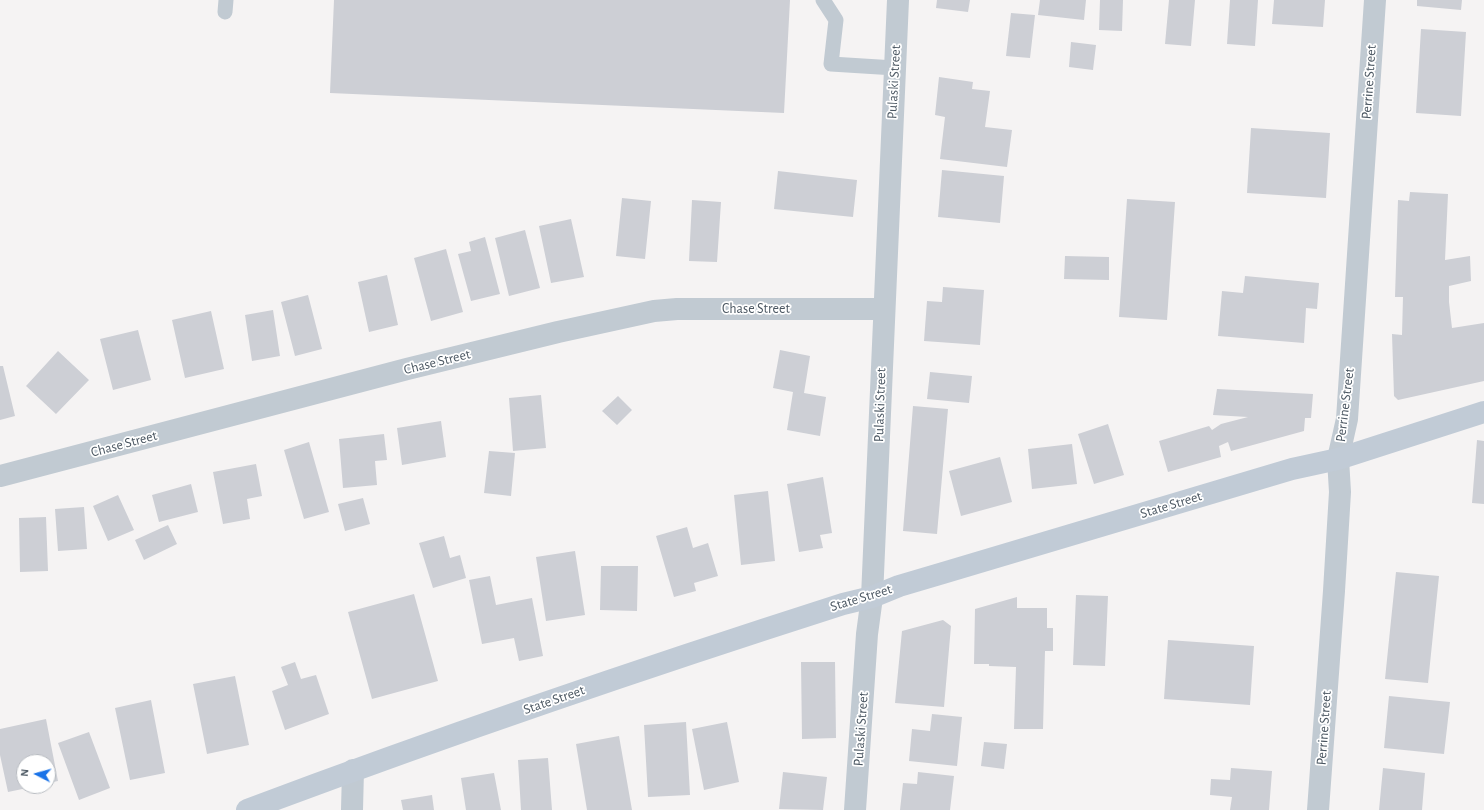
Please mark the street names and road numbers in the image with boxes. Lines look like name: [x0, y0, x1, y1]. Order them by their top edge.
street label: Pulaski Street: [884, 44, 904, 120]
street label: Perrine Street: [1358, 44, 1380, 120]
street label: Chase Street: [722, 301, 790, 317]
street label: Chase Street: [402, 346, 472, 378]
street label: Perrine Street: [1332, 367, 1358, 443]
street label: Pulaski Street: [870, 368, 890, 442]
street label: Chase Street: [89, 427, 159, 461]
street label: State Street: [1138, 488, 1204, 522]
street label: State Street: [828, 581, 894, 615]
street label: State Street: [521, 682, 587, 718]
street label: Perrine Street: [1313, 690, 1335, 766]
street label: Pulaski Street: [850, 691, 872, 767]

